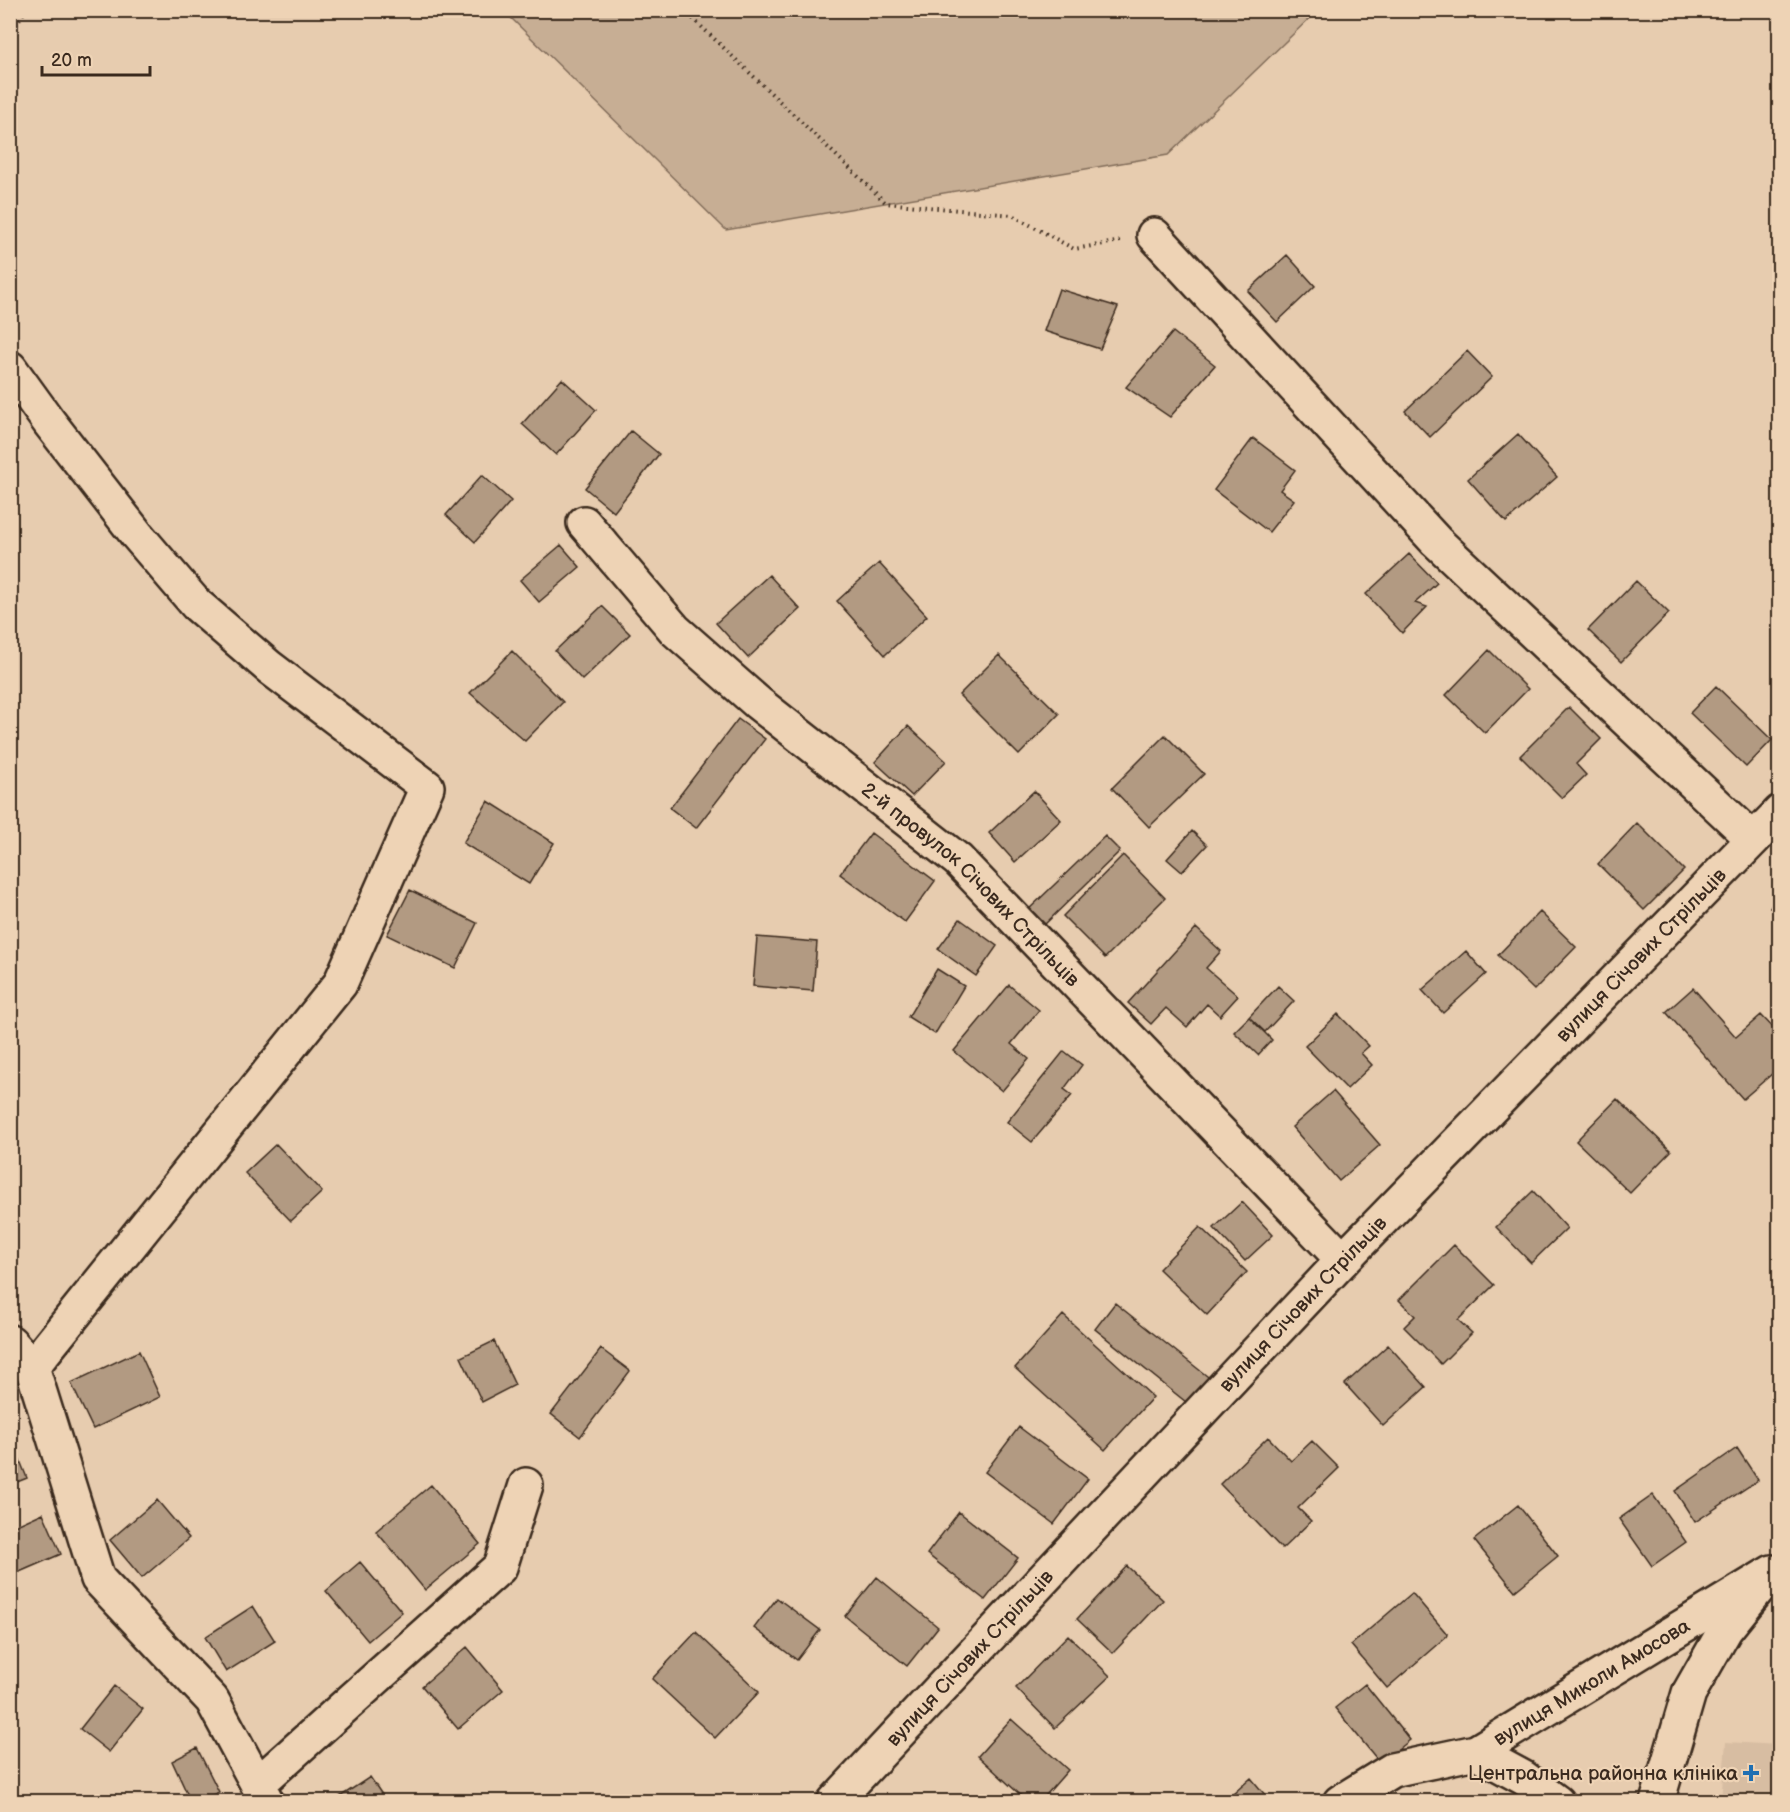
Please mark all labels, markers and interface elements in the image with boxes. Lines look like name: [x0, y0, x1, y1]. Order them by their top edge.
scale bar: [42, 39, 150, 77]
text: 20 m: [51, 50, 92, 71]
street label: 2-й провулок Січових Стрільців: [856, 778, 1085, 992]
street label: вулиця Січових Стрільців: [1551, 863, 1732, 1047]
street label: вулиця Січових Стрільців: [1214, 1211, 1393, 1397]
street label: вулиця Січових Стрільців: [882, 1565, 1059, 1752]
street label: вулиця Миколи Амосова: [1489, 1614, 1695, 1751]
place label: Центральна районна клініка: [1468, 1762, 1738, 1786]
marker: Центральна районна клініка: [1742, 1764, 1760, 1782]

